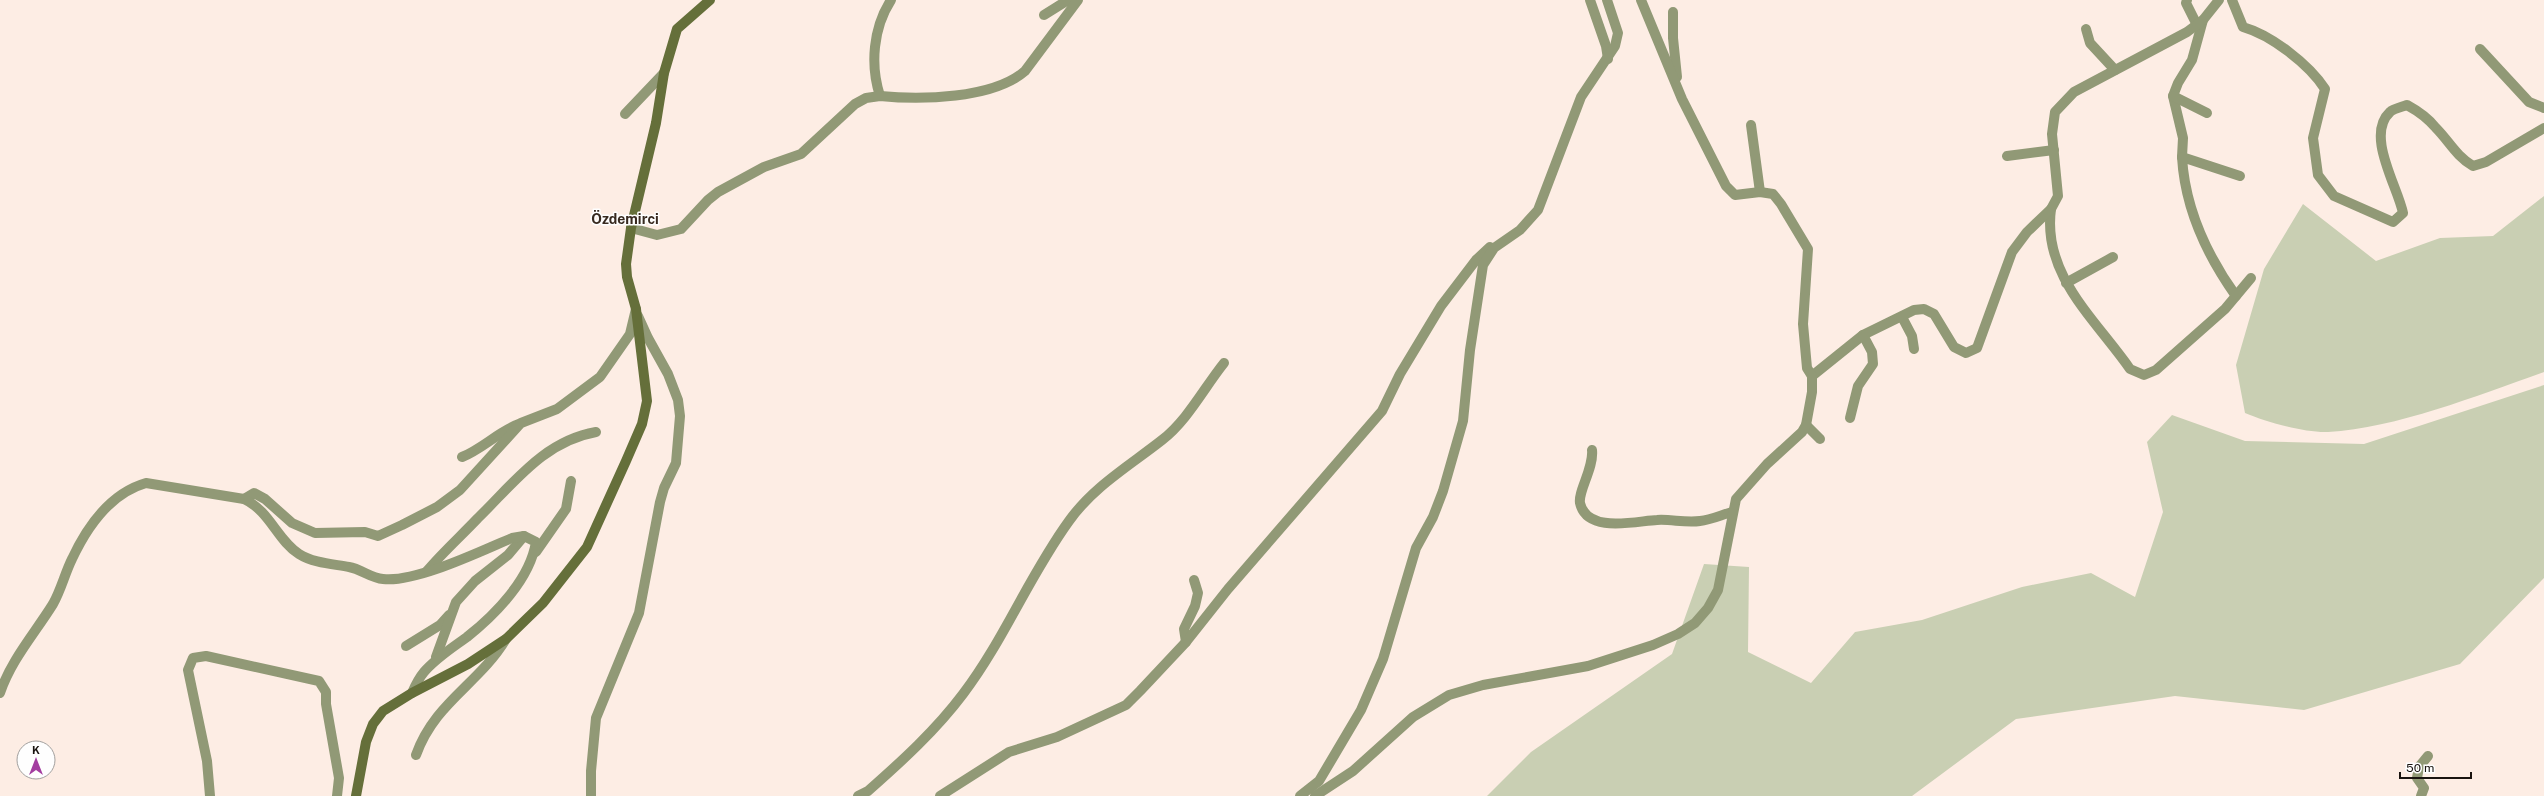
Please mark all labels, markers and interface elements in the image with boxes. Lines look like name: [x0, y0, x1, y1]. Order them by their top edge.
district label: Özdemirci: [591, 210, 659, 227]
north arrow: [16, 740, 56, 780]
text: K: [32, 744, 40, 756]
scale bar: [2400, 754, 2471, 780]
text: 50 m: [2406, 761, 2434, 775]

